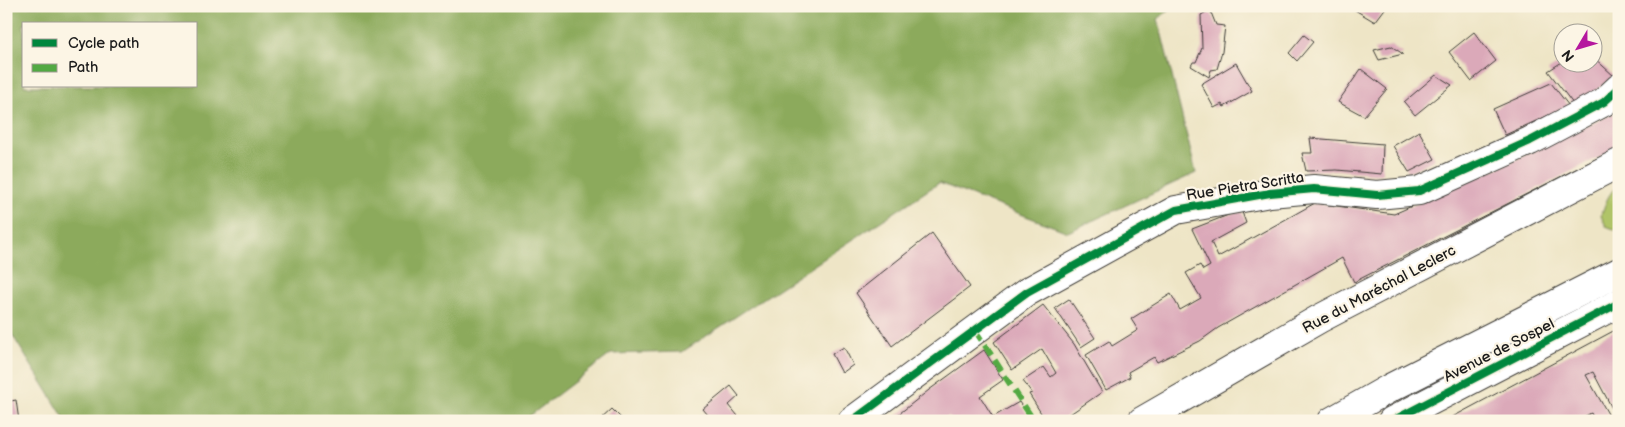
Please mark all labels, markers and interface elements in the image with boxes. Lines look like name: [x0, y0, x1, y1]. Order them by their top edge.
legend: [22, 22, 198, 88]
north arrow: [1552, 22, 1602, 72]
text: Cycle path: [68, 34, 139, 53]
text: N: [1558, 46, 1578, 65]
text: Path: [68, 58, 98, 77]
street label: Rue Pietra Scritta: [1185, 168, 1305, 205]
street label: Rue du Maréchal Leclerc: [1299, 241, 1459, 338]
street label: Avenue de Sospel: [1441, 314, 1558, 387]

